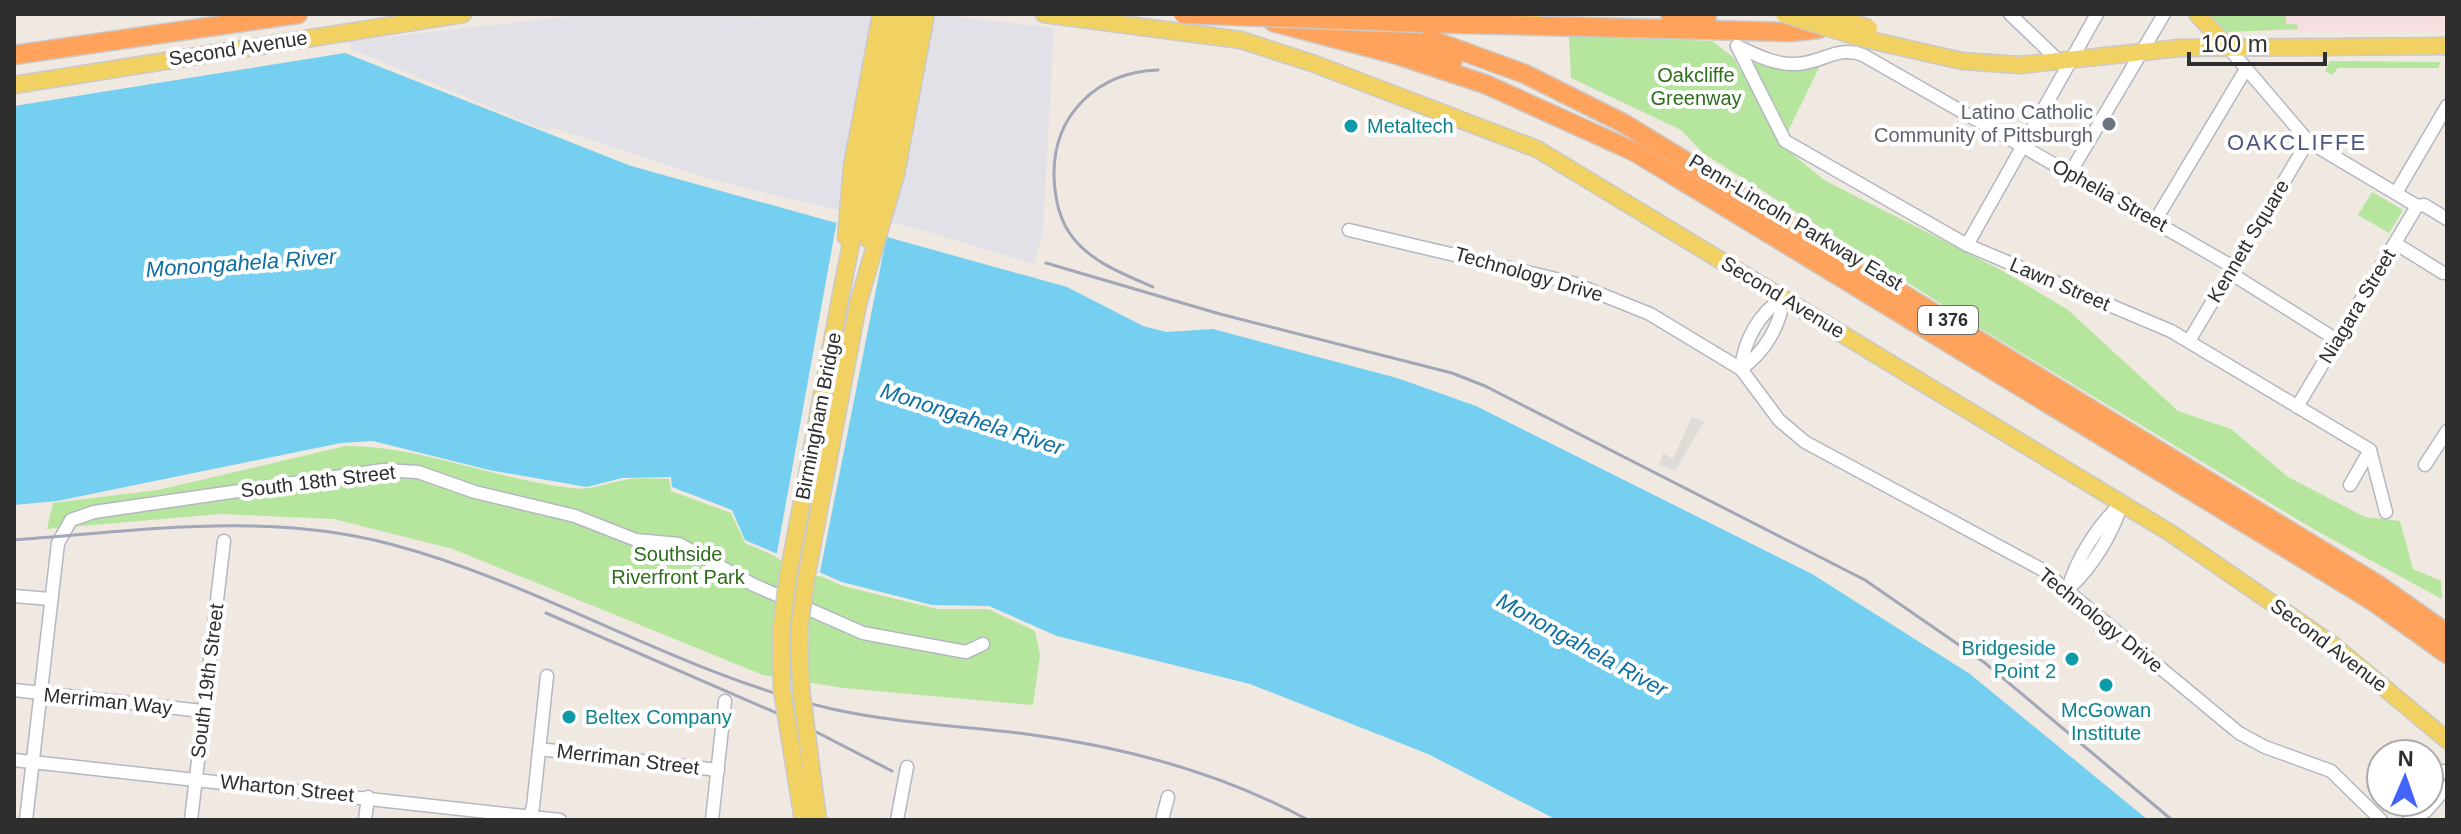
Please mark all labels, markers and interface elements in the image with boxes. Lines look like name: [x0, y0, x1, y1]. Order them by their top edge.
scale bar: [2189, 16, 2325, 66]
street label: Second Avenue: [167, 26, 309, 70]
text: 100 m: [2201, 30, 2268, 57]
park label: Oakcliffe Greenway: [1650, 64, 1742, 109]
place label: Latino Catholic Community of Pittsburgh: [1874, 101, 2093, 146]
place label: Metaltech: [1367, 115, 1454, 137]
marker: Latino Catholic Community of Pittsburgh: [2100, 115, 2118, 133]
marker: Metaltech: [1342, 117, 1360, 135]
district label: OAKCLIFFE: [2227, 130, 2367, 155]
street label: Penn-Lincoln Parkway East: [1686, 150, 1907, 295]
street label: Ophelia Street: [2049, 154, 2172, 236]
street label: Kennett Square: [2203, 176, 2293, 306]
street label: Technology Drive: [1452, 242, 1606, 306]
water label: Monongahela River: [145, 244, 339, 282]
street label: Niagara Street: [2314, 245, 2400, 367]
street label: Second Avenue: [1717, 252, 1849, 342]
street label: Lawn Street: [2007, 253, 2114, 315]
road number: I 376: [1918, 306, 1978, 334]
street label: Birmingham Bridge: [791, 330, 845, 502]
water label: Monongahela River: [877, 378, 1068, 461]
street label: South 18th Street: [239, 461, 397, 501]
park label: Southside Riverfront Park: [611, 543, 746, 588]
street label: Technology Drive: [2034, 563, 2168, 677]
water label: Monongahela River: [1493, 588, 1673, 703]
street label: Second Avenue: [2267, 594, 2391, 696]
street label: South 19th Street: [187, 602, 227, 760]
place label: Bridgeside Point 2: [1961, 637, 2056, 682]
marker: Bridgeside Point 2: [2063, 650, 2081, 668]
marker: McGowan Institute: [2097, 676, 2115, 694]
street label: Merriman Way: [43, 683, 173, 719]
place label: McGowan Institute: [2061, 699, 2151, 744]
place label: Beltex Company: [585, 706, 732, 728]
marker: Beltex Company: [560, 708, 578, 726]
north arrow: [2365, 738, 2445, 818]
street label: Merriman Street: [556, 739, 701, 779]
text: N: [2397, 746, 2414, 771]
street label: Wharton Street: [219, 770, 355, 806]

